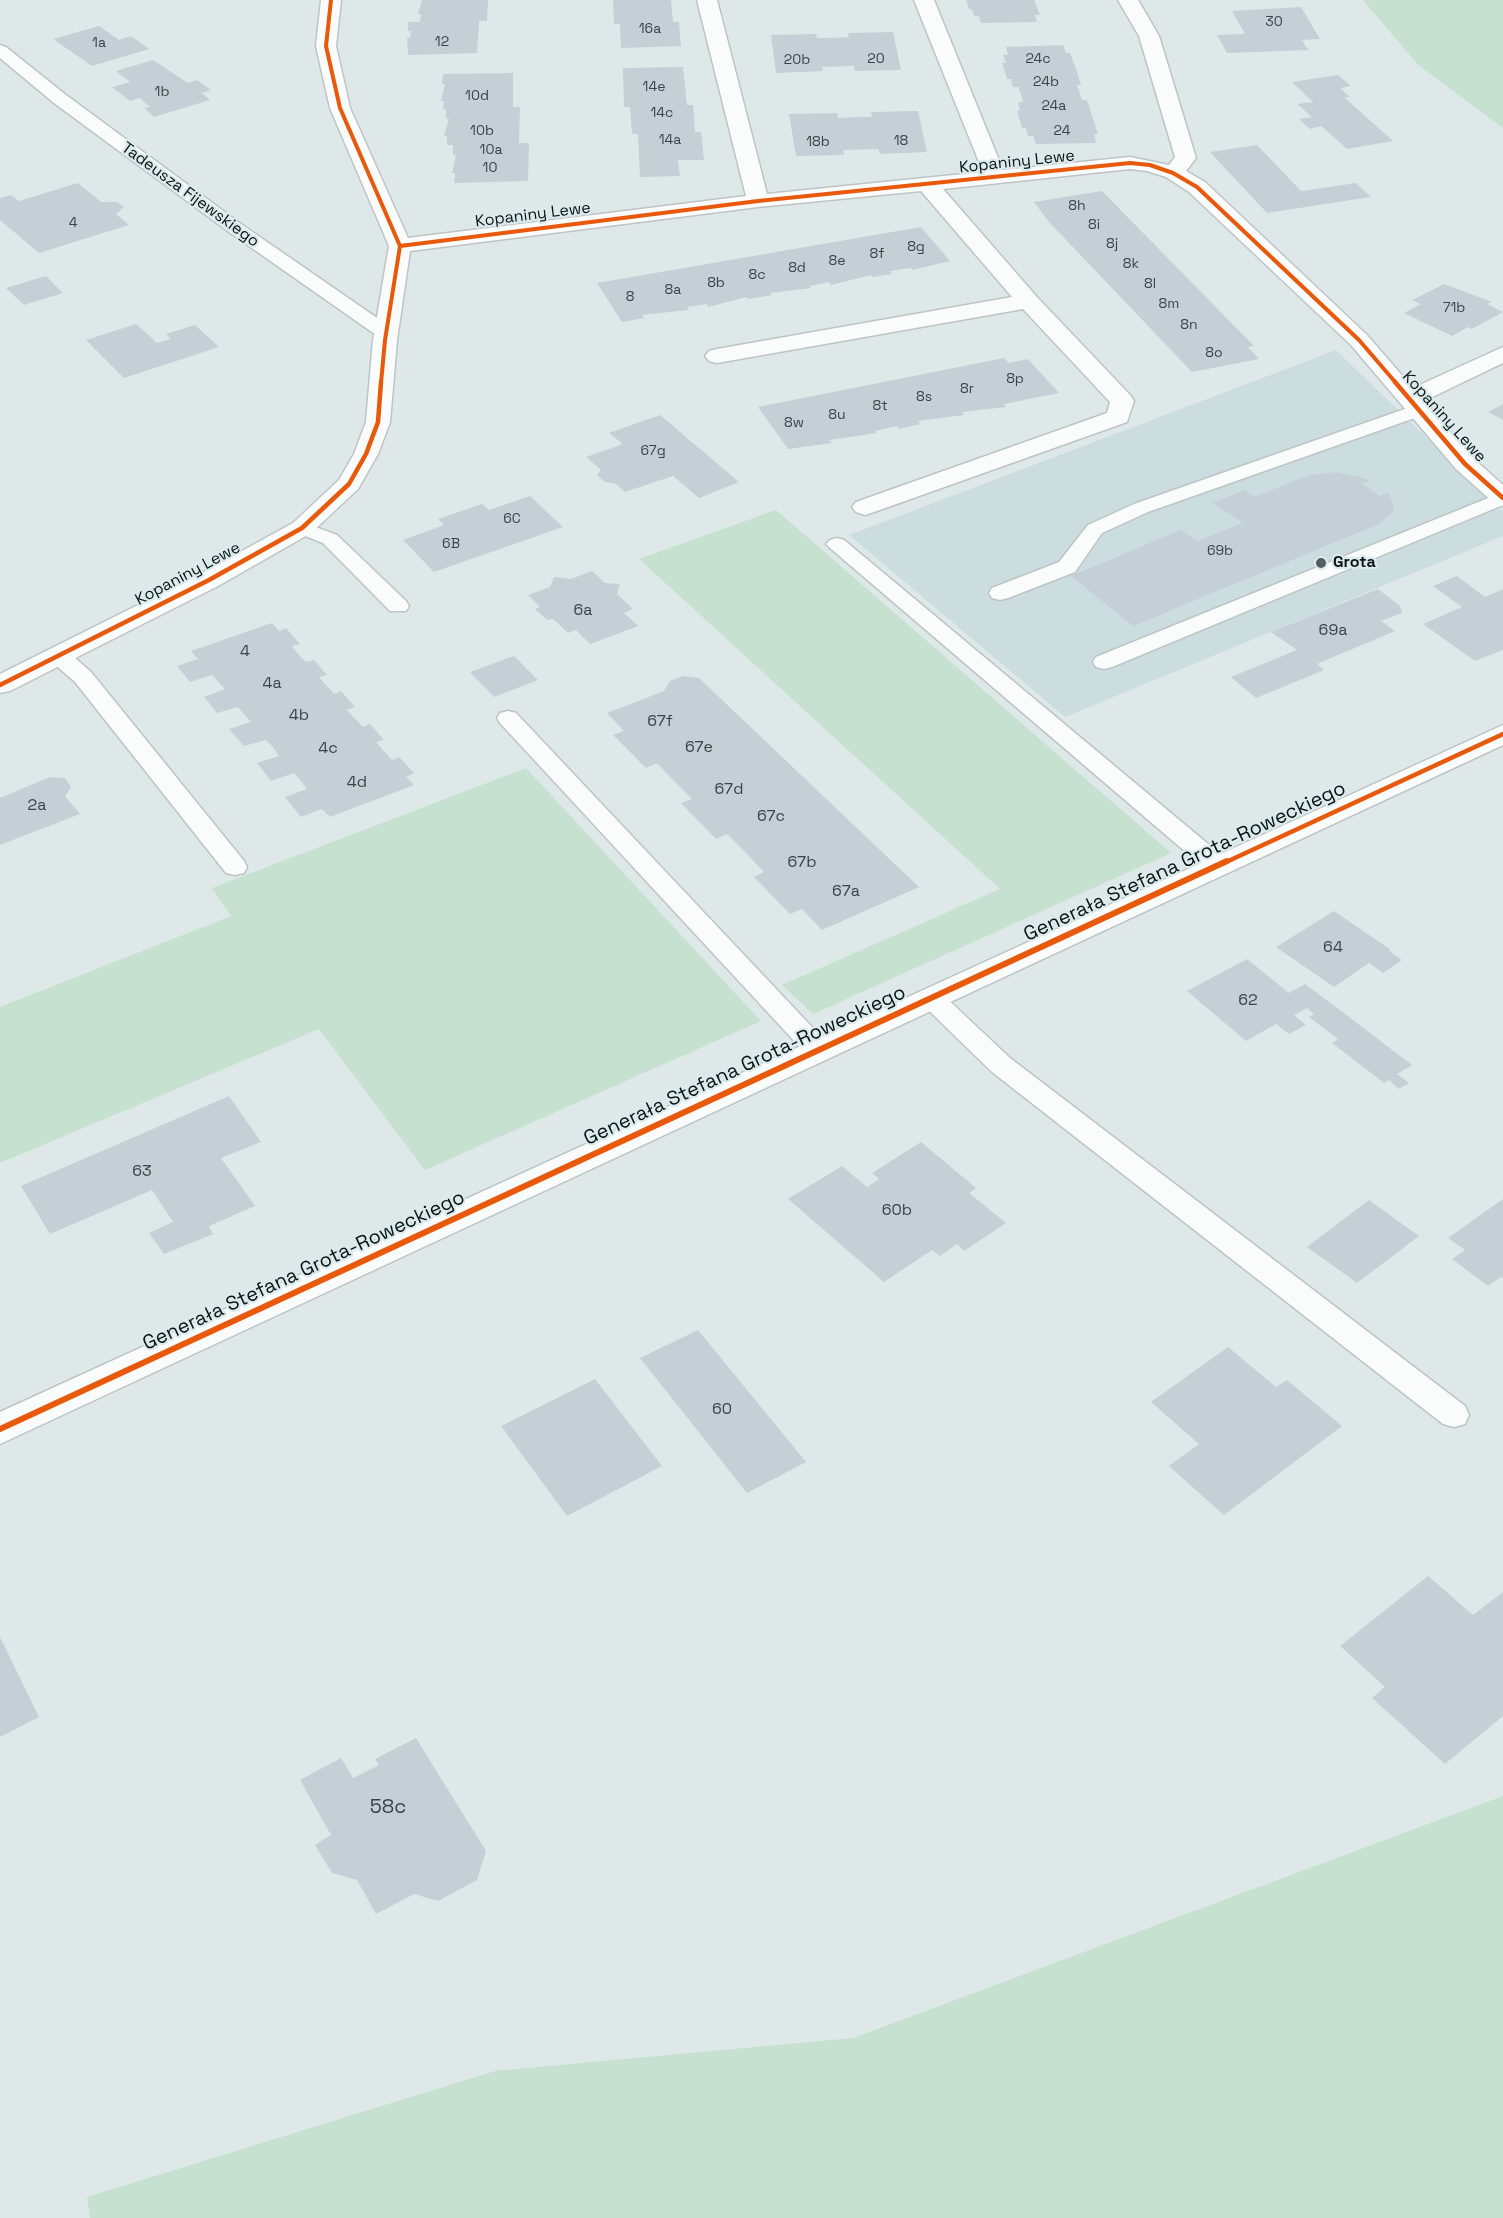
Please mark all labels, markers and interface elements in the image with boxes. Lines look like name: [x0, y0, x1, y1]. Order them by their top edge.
house number: 30: [1265, 14, 1283, 30]
house number: 16a: [639, 21, 661, 37]
house number: 12: [435, 34, 449, 50]
house number: 1a: [92, 35, 106, 51]
house number: 20: [867, 51, 885, 67]
house number: 24c: [1025, 51, 1051, 67]
house number: 20b: [784, 52, 810, 68]
house number: 24b: [1033, 74, 1059, 90]
house number: 14e: [643, 79, 665, 95]
house number: 1b: [155, 84, 169, 100]
house number: 10d: [465, 88, 489, 104]
house number: 24a: [1042, 98, 1066, 114]
house number: 14c: [651, 105, 673, 121]
house number: 10b: [470, 123, 494, 139]
house number: 24: [1054, 123, 1070, 139]
house number: 14a: [659, 132, 681, 148]
house number: 18: [894, 133, 908, 149]
house number: 18b: [806, 134, 830, 150]
street label: Tadeusza Fijewskiego: [117, 139, 263, 251]
house number: 10a: [480, 142, 502, 158]
street label: Kopaniny Lewe: [958, 146, 1076, 178]
house number: 10: [483, 160, 497, 176]
street label: Kopaniny Lewe: [474, 198, 592, 232]
house number: 8h: [1068, 198, 1086, 214]
house number: 4: [69, 215, 77, 231]
house number: 8i: [1088, 217, 1100, 233]
house number: 8j: [1106, 236, 1118, 252]
house number: 8g: [907, 239, 925, 255]
house number: 8f: [870, 246, 884, 262]
house number: 8e: [828, 253, 846, 269]
house number: 8k: [1123, 256, 1139, 272]
house number: 8d: [788, 260, 806, 276]
house number: 8c: [748, 267, 766, 283]
house number: 8b: [707, 275, 725, 291]
house number: 8l: [1144, 276, 1156, 292]
house number: 8a: [665, 282, 681, 298]
house number: 8: [626, 289, 634, 305]
house number: 8m: [1159, 296, 1179, 312]
house number: 71b: [1443, 300, 1465, 316]
house number: 8n: [1180, 317, 1198, 333]
house number: 8o: [1205, 345, 1223, 361]
street label: Kopaniny Lewe: [1398, 367, 1490, 467]
house number: 8p: [1006, 371, 1024, 387]
house number: 8r: [960, 381, 974, 397]
house number: 8s: [916, 389, 932, 405]
house number: 8t: [872, 398, 888, 414]
house number: 8u: [828, 407, 846, 423]
house number: 8w: [784, 415, 804, 431]
house number: 67g: [640, 443, 666, 459]
house number: 6C: [503, 511, 521, 527]
house number: 6B: [442, 536, 460, 552]
street label: Kopaniny Lewe: [132, 538, 244, 610]
house number: 69b: [1207, 543, 1233, 559]
place label: Grota: [1333, 553, 1376, 573]
marker: Grota: [1314, 556, 1328, 570]
house number: 6a: [574, 601, 592, 621]
house number: 69a: [1319, 621, 1347, 641]
house number: 4: [240, 642, 250, 662]
house number: 4a: [262, 674, 282, 694]
house number: 4b: [289, 706, 309, 726]
house number: 67f: [647, 712, 673, 732]
house number: 67e: [685, 738, 713, 758]
house number: 4c: [318, 739, 338, 759]
house number: 4d: [347, 773, 367, 793]
street label: Generała Stefana Grota-Roweckiego: [1020, 777, 1350, 947]
house number: 67d: [715, 780, 743, 800]
house number: 2a: [28, 796, 46, 816]
house number: 67c: [757, 807, 785, 827]
house number: 67b: [788, 853, 816, 873]
house number: 67a: [832, 882, 860, 902]
house number: 64: [1323, 938, 1343, 958]
street label: Generała Stefana Grota-Roweckiego: [580, 981, 910, 1151]
house number: 62: [1238, 991, 1258, 1011]
house number: 63: [132, 1162, 152, 1182]
street label: Generała Stefana Grota-Roweckiego: [139, 1186, 469, 1356]
house number: 60b: [882, 1201, 912, 1221]
house number: 60: [712, 1400, 732, 1420]
house number: 58c: [370, 1796, 406, 1820]

